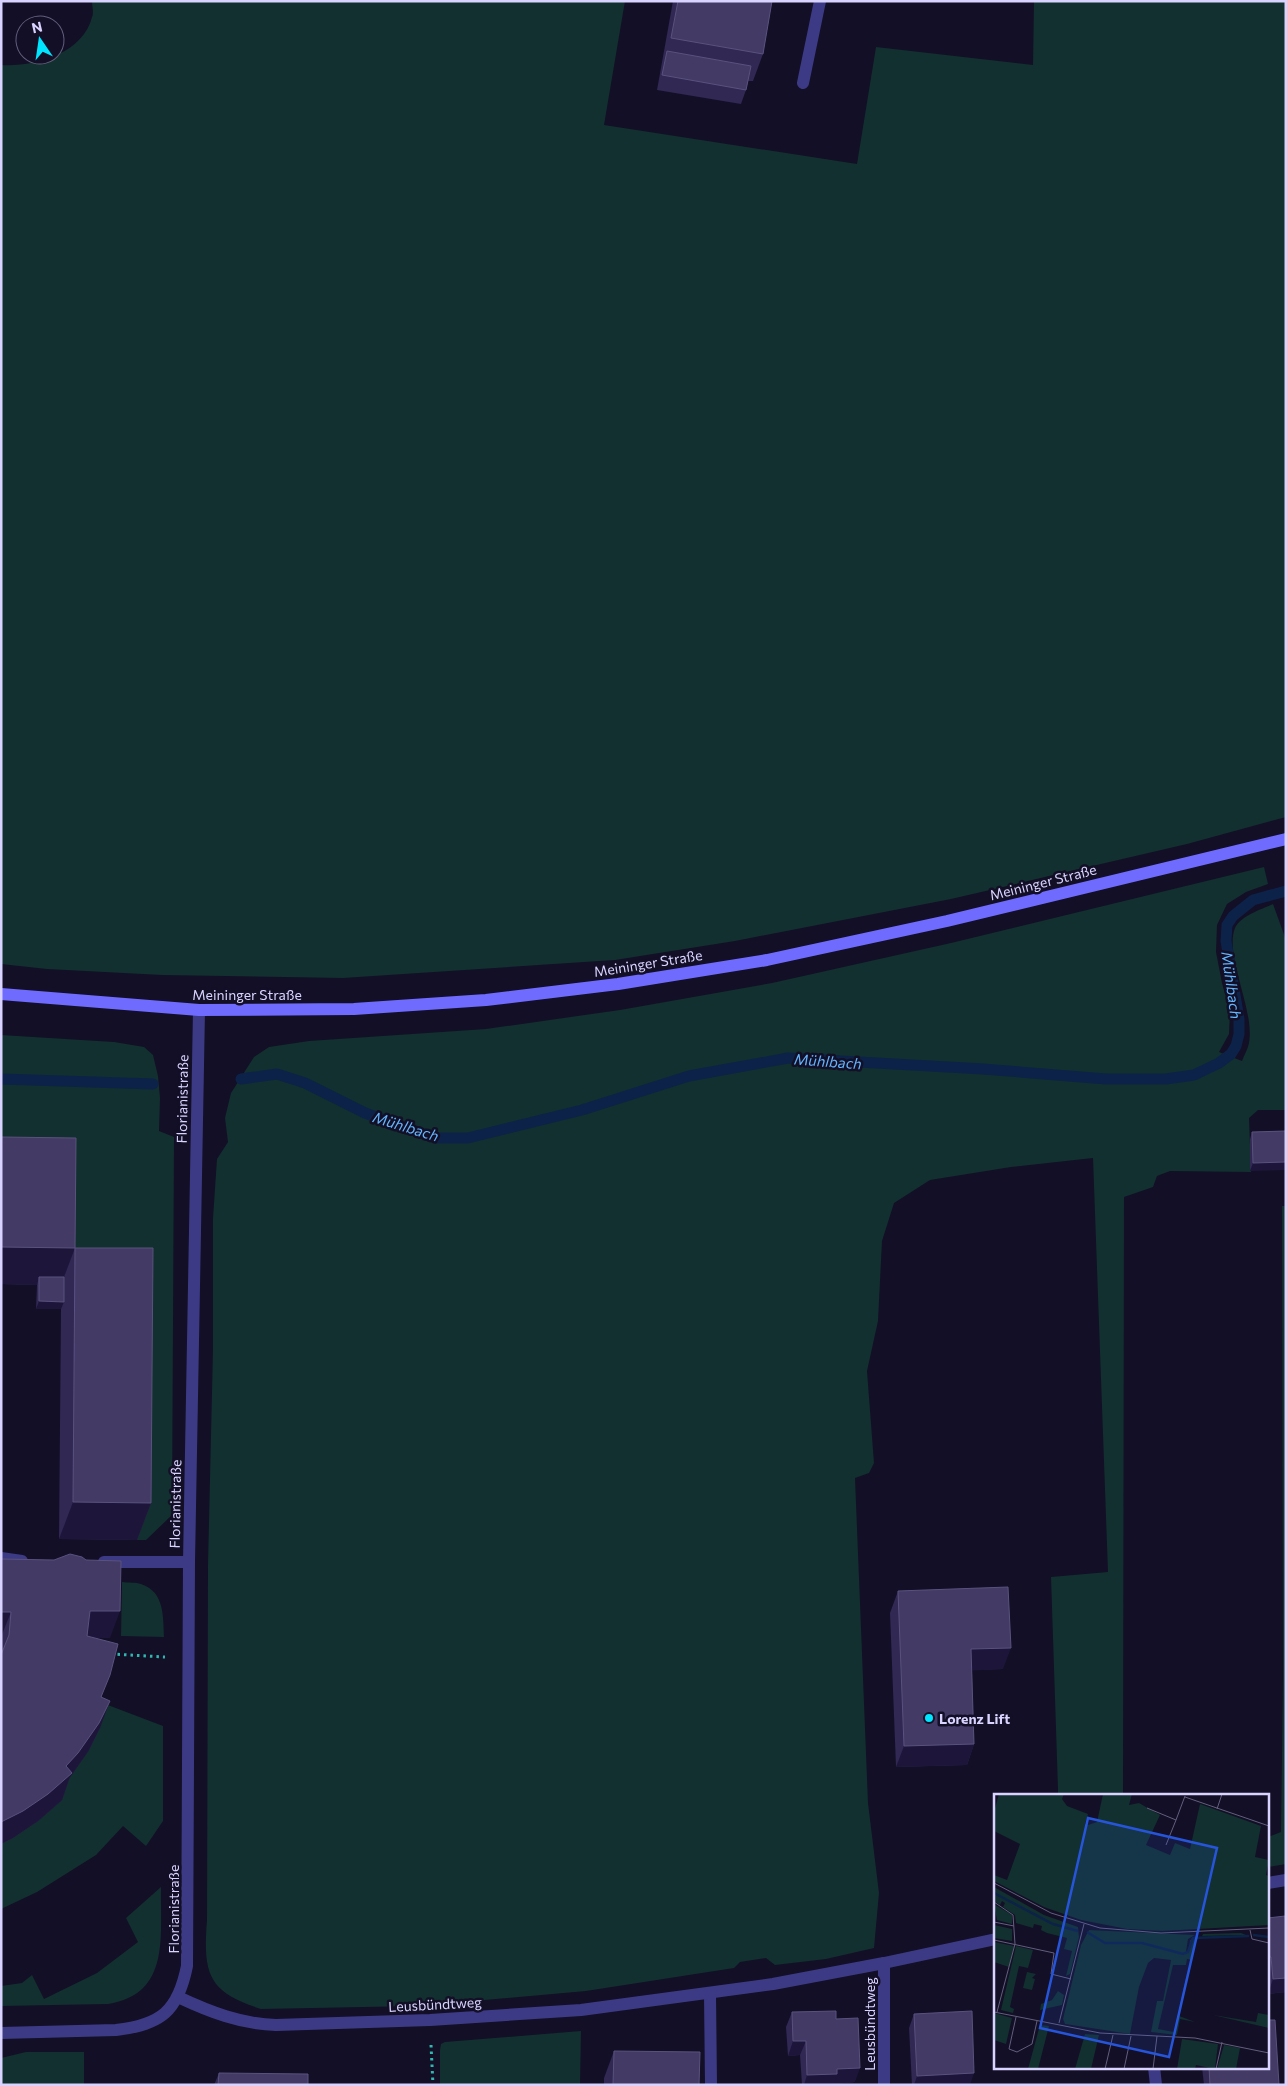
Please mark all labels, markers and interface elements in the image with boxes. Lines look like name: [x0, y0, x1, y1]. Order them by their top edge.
north arrow: [15, 15, 65, 65]
text: N: [30, 17, 44, 36]
street label: Meininger Straße: [988, 860, 1098, 904]
street label: Meininger Straße: [593, 946, 703, 980]
water label: Mühlbach: [1218, 950, 1246, 1020]
street label: Meininger Straße: [192, 986, 302, 1003]
water label: Mühlbach: [794, 1050, 862, 1072]
street label: Florianistraße: [173, 1054, 191, 1144]
water label: Mühlbach: [371, 1107, 441, 1145]
street label: Florianistraße: [166, 1459, 184, 1549]
place label: Lorenz Lift: [939, 1710, 1010, 1727]
marker: Lorenz Lift: [923, 1712, 935, 1724]
inset map: [994, 1794, 1270, 2068]
street label: Florianistraße: [165, 1865, 182, 1953]
street label: Leusbündtweg: [861, 1977, 878, 2071]
street label: Leusbündtweg: [388, 1993, 483, 2015]

